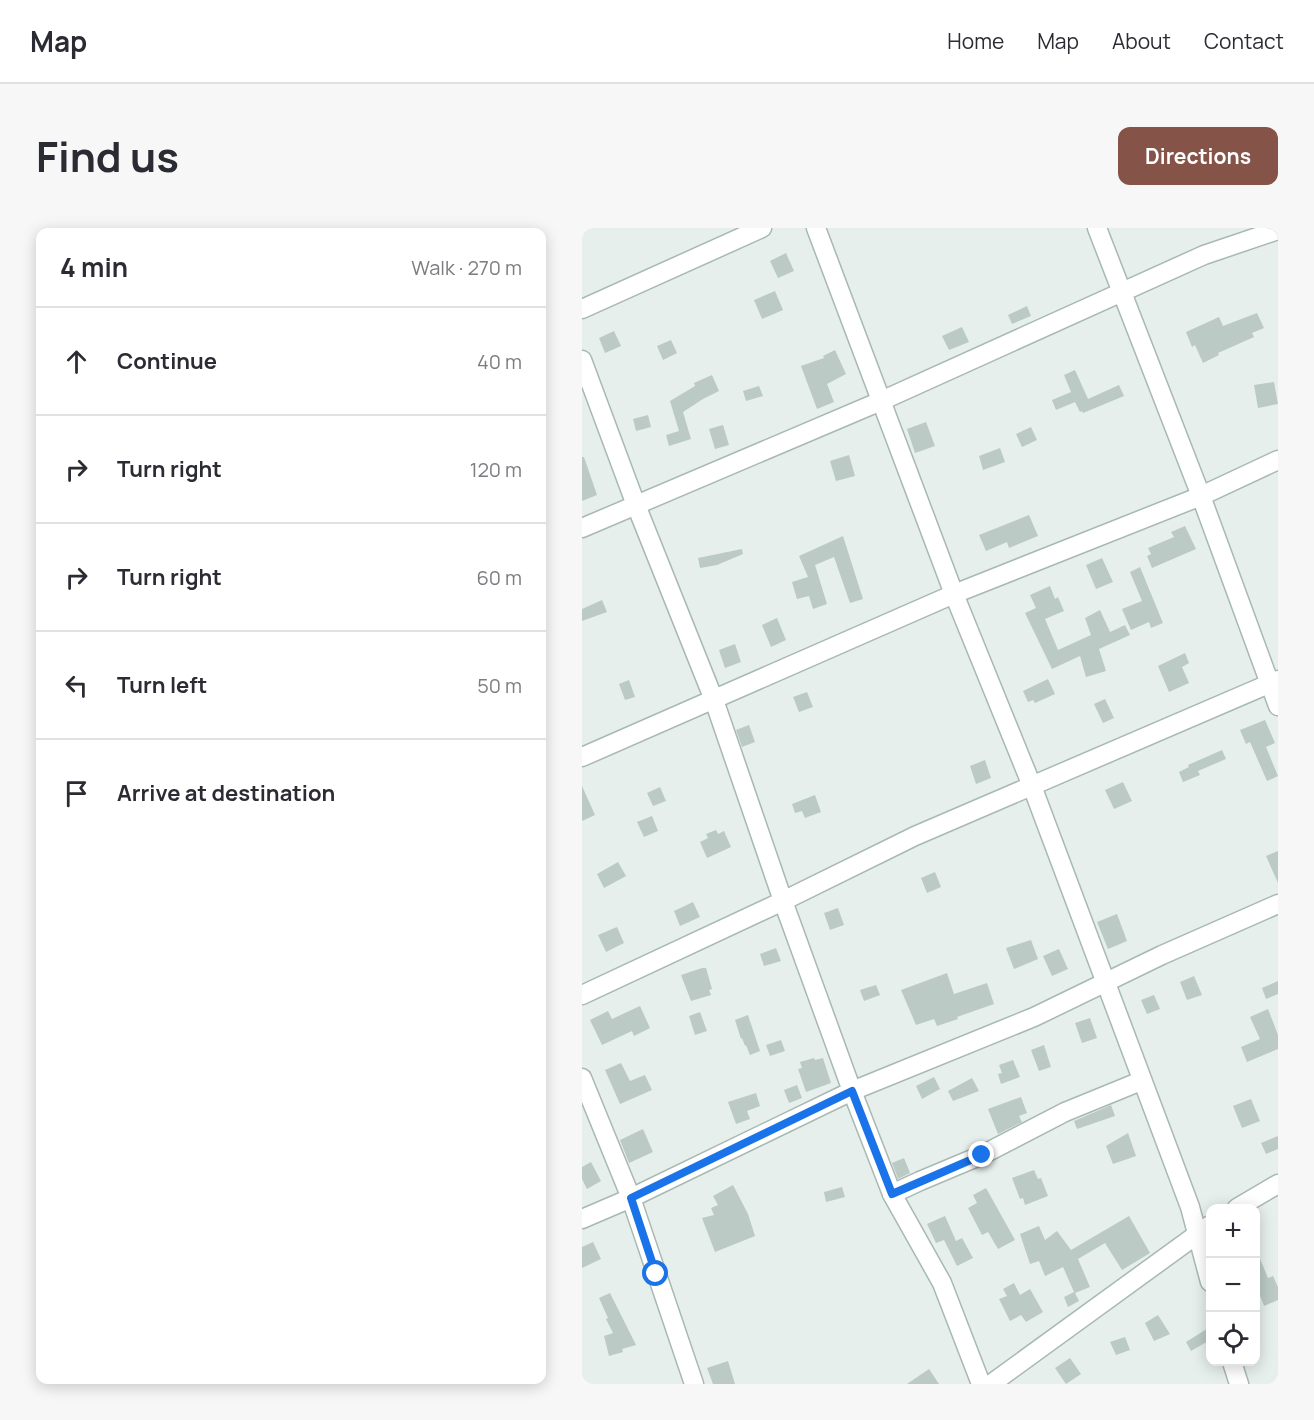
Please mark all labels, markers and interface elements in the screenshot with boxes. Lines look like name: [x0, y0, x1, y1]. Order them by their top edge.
text: Map: [30, 22, 87, 60]
text: Home: [947, 27, 1004, 55]
text: Map: [1037, 27, 1079, 55]
text: About: [1112, 27, 1171, 55]
text: Contact: [1204, 27, 1284, 55]
text: Find us: [36, 127, 179, 185]
button: Directions: [1118, 127, 1278, 185]
text: 4 min: [60, 249, 128, 285]
text: Walk · 270 m: [411, 254, 522, 281]
icon: ahead: [60, 345, 93, 378]
text: Continue: [117, 346, 217, 376]
text: 40 m: [477, 348, 522, 375]
icon: right: [60, 453, 93, 486]
text: Turn right: [117, 454, 222, 484]
text: 120 m: [470, 456, 522, 483]
icon: right: [60, 561, 93, 594]
text: Turn right: [117, 562, 222, 592]
text: 60 m: [476, 564, 522, 591]
icon: left: [60, 669, 93, 702]
text: Turn left: [117, 670, 207, 700]
text: 50 m: [477, 672, 522, 699]
icon: arrive: [60, 777, 93, 810]
text: Arrive at destination: [117, 778, 335, 808]
route end: [968, 1141, 994, 1167]
map controls: [1206, 1204, 1260, 1366]
button: +: [1206, 1204, 1260, 1258]
button: −: [1206, 1258, 1260, 1312]
route start: [642, 1260, 668, 1286]
button: locate: [1206, 1312, 1260, 1366]

